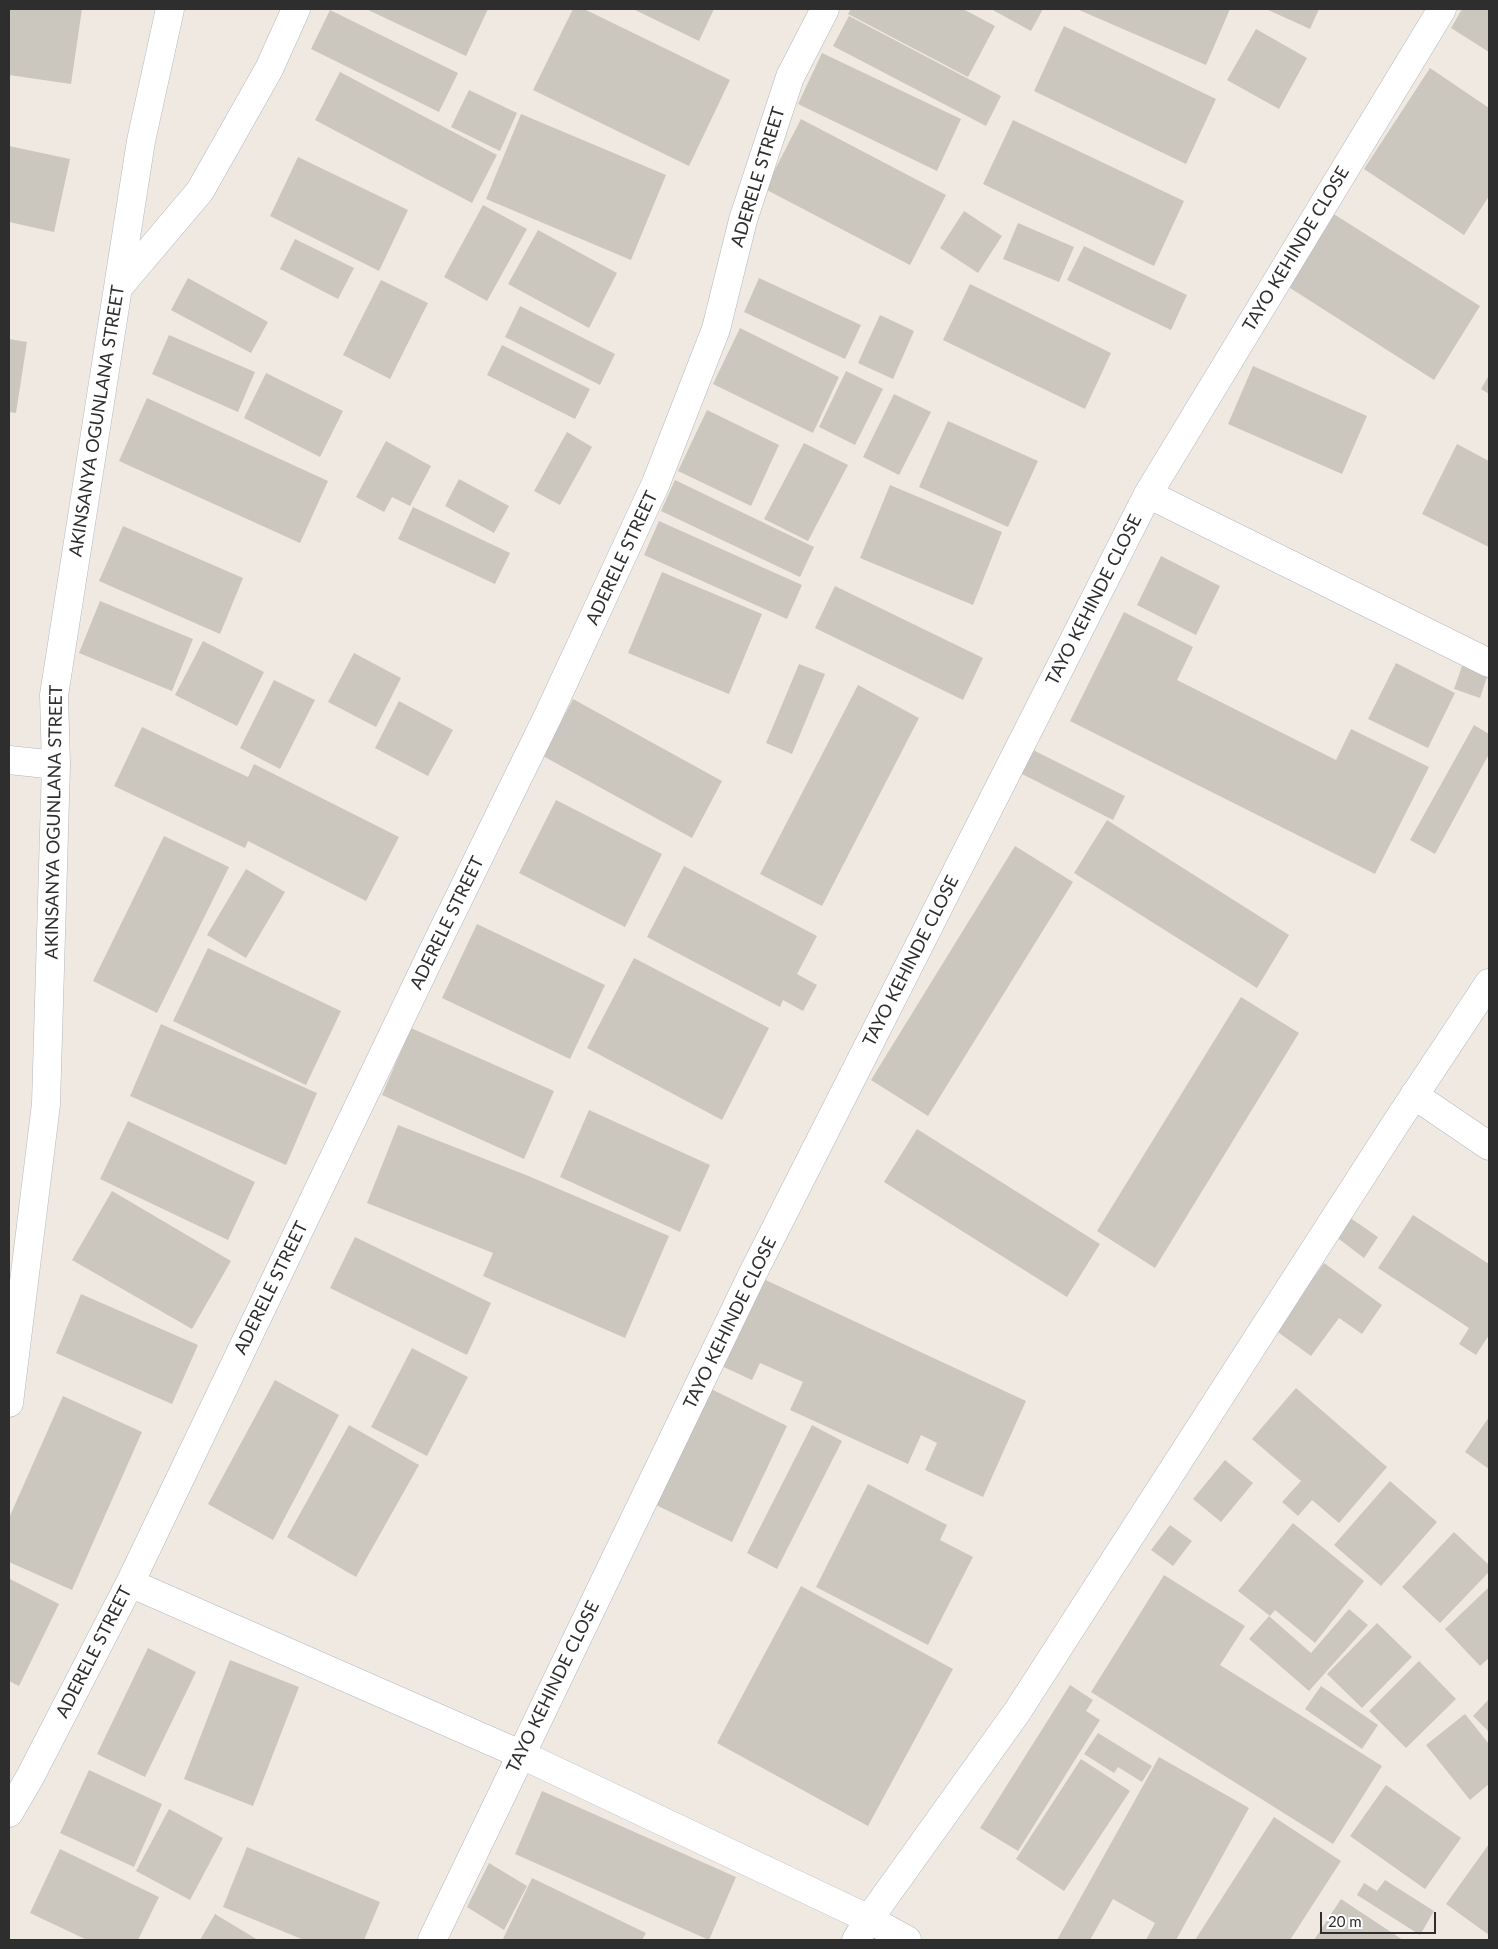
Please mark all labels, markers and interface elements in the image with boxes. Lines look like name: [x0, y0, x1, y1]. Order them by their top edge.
street label: ADERELE STREET: [726, 104, 790, 250]
street label: TAYO KEHINDE CLOSE: [1238, 163, 1354, 335]
street label: AKINSANYA OGUNLANA STREET: [65, 284, 129, 558]
street label: ADERELE STREET: [582, 488, 662, 628]
street label: TAYO KEHINDE CLOSE: [1042, 511, 1146, 689]
street label: AKINSANYA OGUNLANA STREET: [41, 684, 67, 960]
street label: ADERELE STREET: [405, 853, 489, 993]
street label: TAYO KEHINDE CLOSE: [859, 872, 963, 1050]
street label: ADERELE STREET: [229, 1218, 313, 1358]
street label: TAYO KEHINDE CLOSE: [679, 1233, 781, 1413]
street label: ADERELE STREET: [51, 1582, 137, 1722]
street label: TAYO KEHINDE CLOSE: [502, 1597, 604, 1777]
scale bar: [1323, 1902, 1439, 1934]
text: 20 m: [1328, 1912, 1362, 1930]

